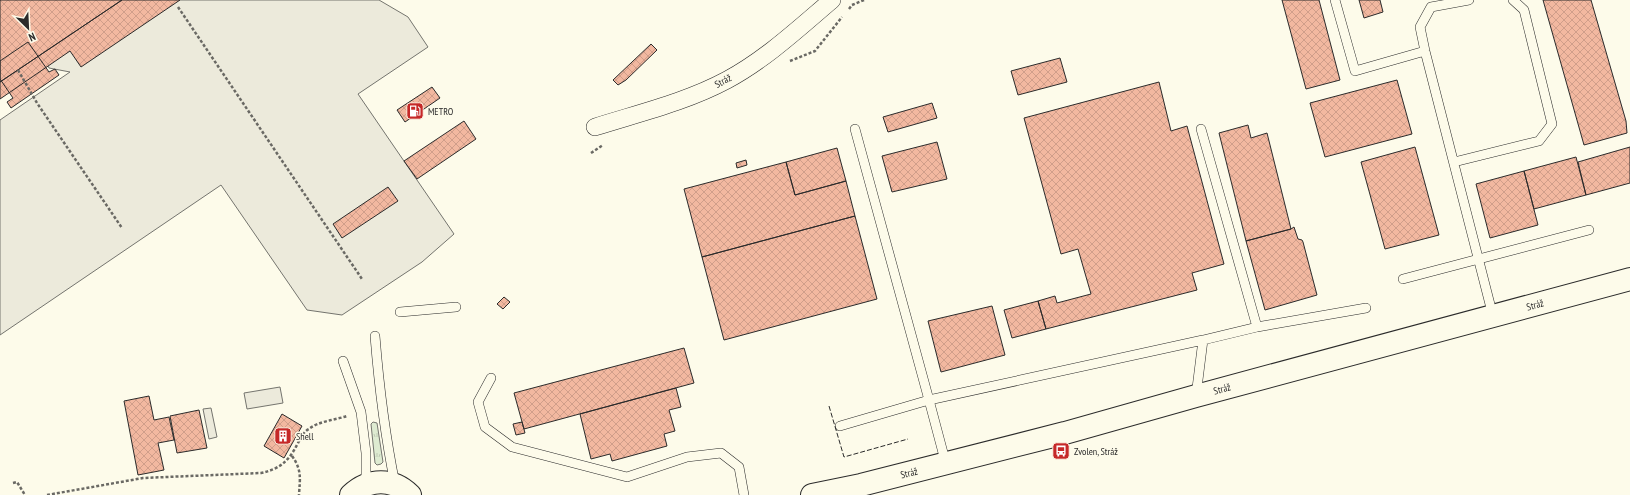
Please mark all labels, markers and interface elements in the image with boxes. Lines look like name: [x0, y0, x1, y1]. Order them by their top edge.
north arrow: [8, 8, 48, 48]
text: N: [26, 30, 38, 45]
street label: Stráž: [712, 71, 734, 91]
fuel station icon: METRO: [405, 101, 425, 121]
place label: METRO: [428, 105, 454, 118]
street label: Stráž: [1525, 296, 1545, 314]
street label: Stráž: [1212, 380, 1232, 398]
building icon: Shell: [273, 426, 293, 446]
place label: Shell: [296, 430, 314, 443]
bus stop icon: Zvolen, Stráž: [1051, 441, 1071, 461]
place label: Zvolen, Stráž: [1074, 445, 1118, 458]
street label: Stráž: [899, 464, 919, 481]

